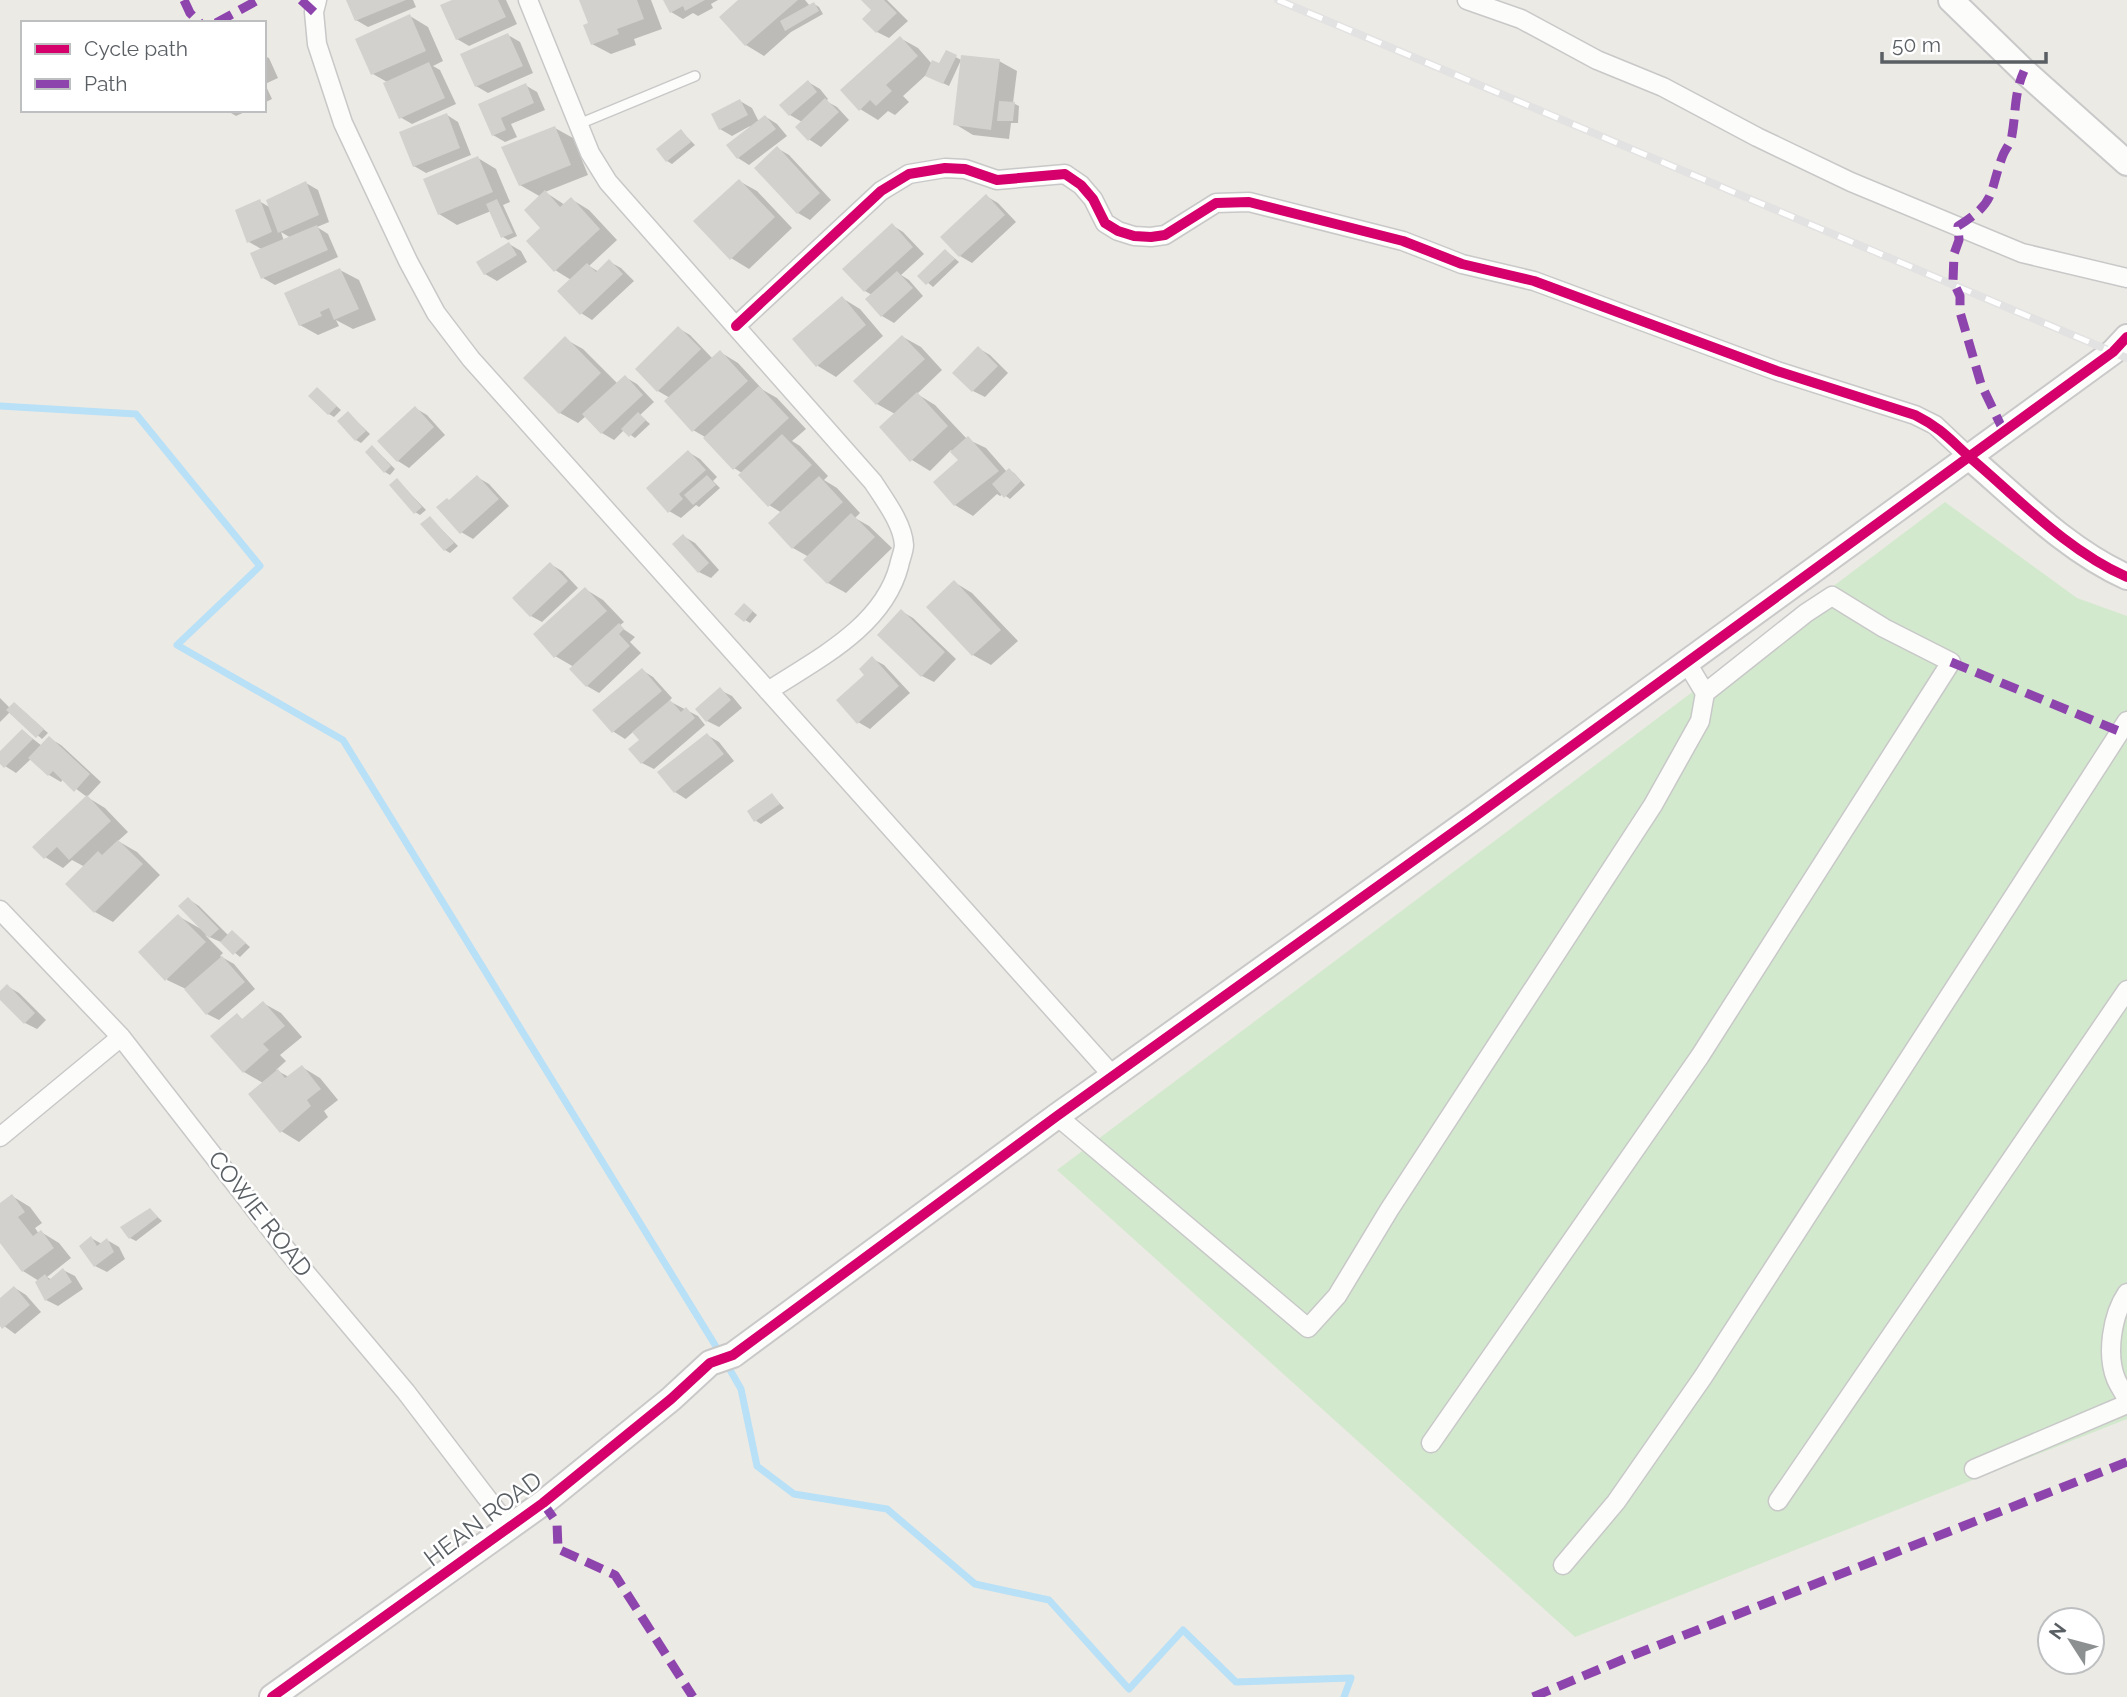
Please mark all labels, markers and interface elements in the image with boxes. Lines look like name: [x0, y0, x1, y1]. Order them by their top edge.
legend: [21, 21, 266, 112]
scale bar: [1882, 21, 2046, 65]
text: 50 m: [1892, 32, 1941, 57]
text: Cycle path: [84, 36, 188, 61]
text: Path: [84, 71, 128, 96]
street label: COWIE ROAD: [202, 1145, 319, 1282]
street label: HEAN ROAD: [418, 1465, 547, 1572]
north arrow: [2036, 1606, 2106, 1676]
text: N: [2044, 1619, 2070, 1643]

